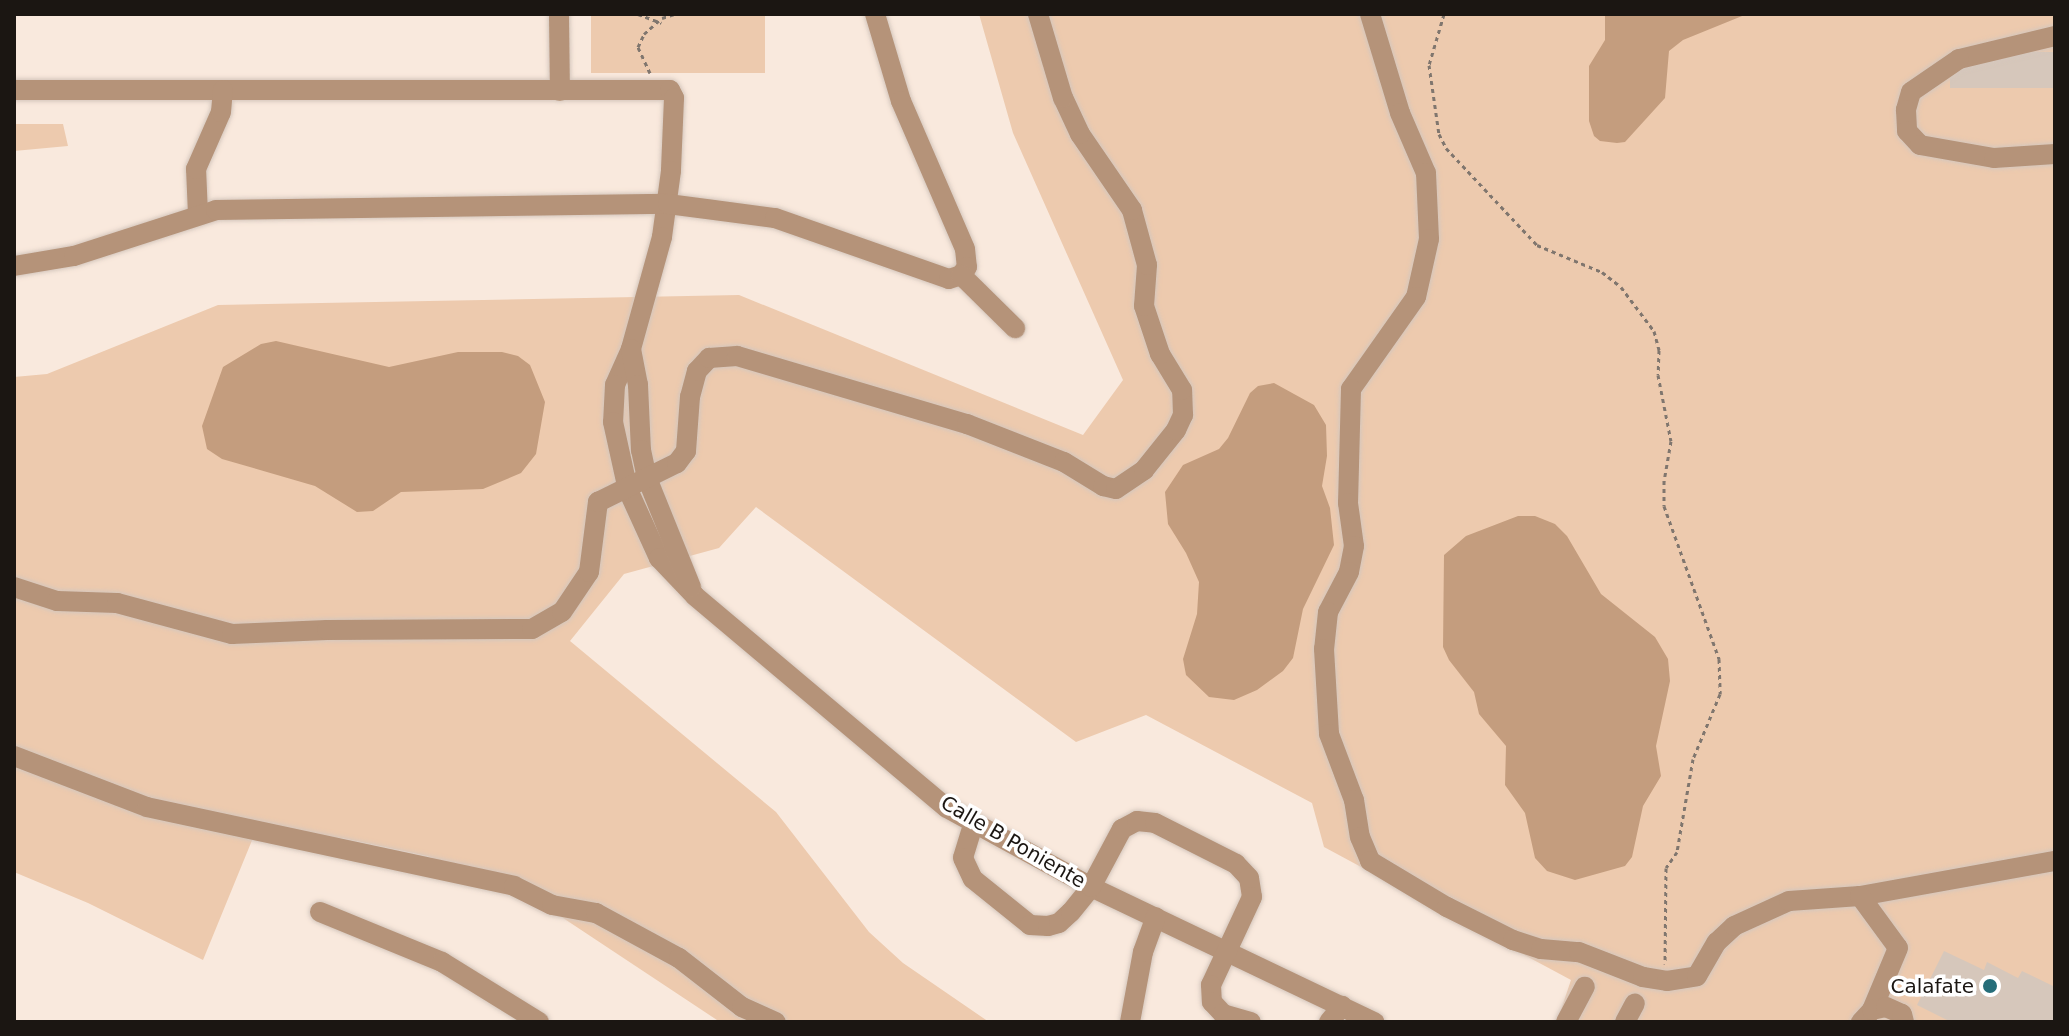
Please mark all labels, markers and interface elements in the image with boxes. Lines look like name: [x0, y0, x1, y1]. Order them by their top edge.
street label: Calle B Poniente: [936, 791, 1090, 893]
place label: Calafate: [1891, 974, 1974, 998]
marker: Calafate: [1981, 977, 1999, 995]

